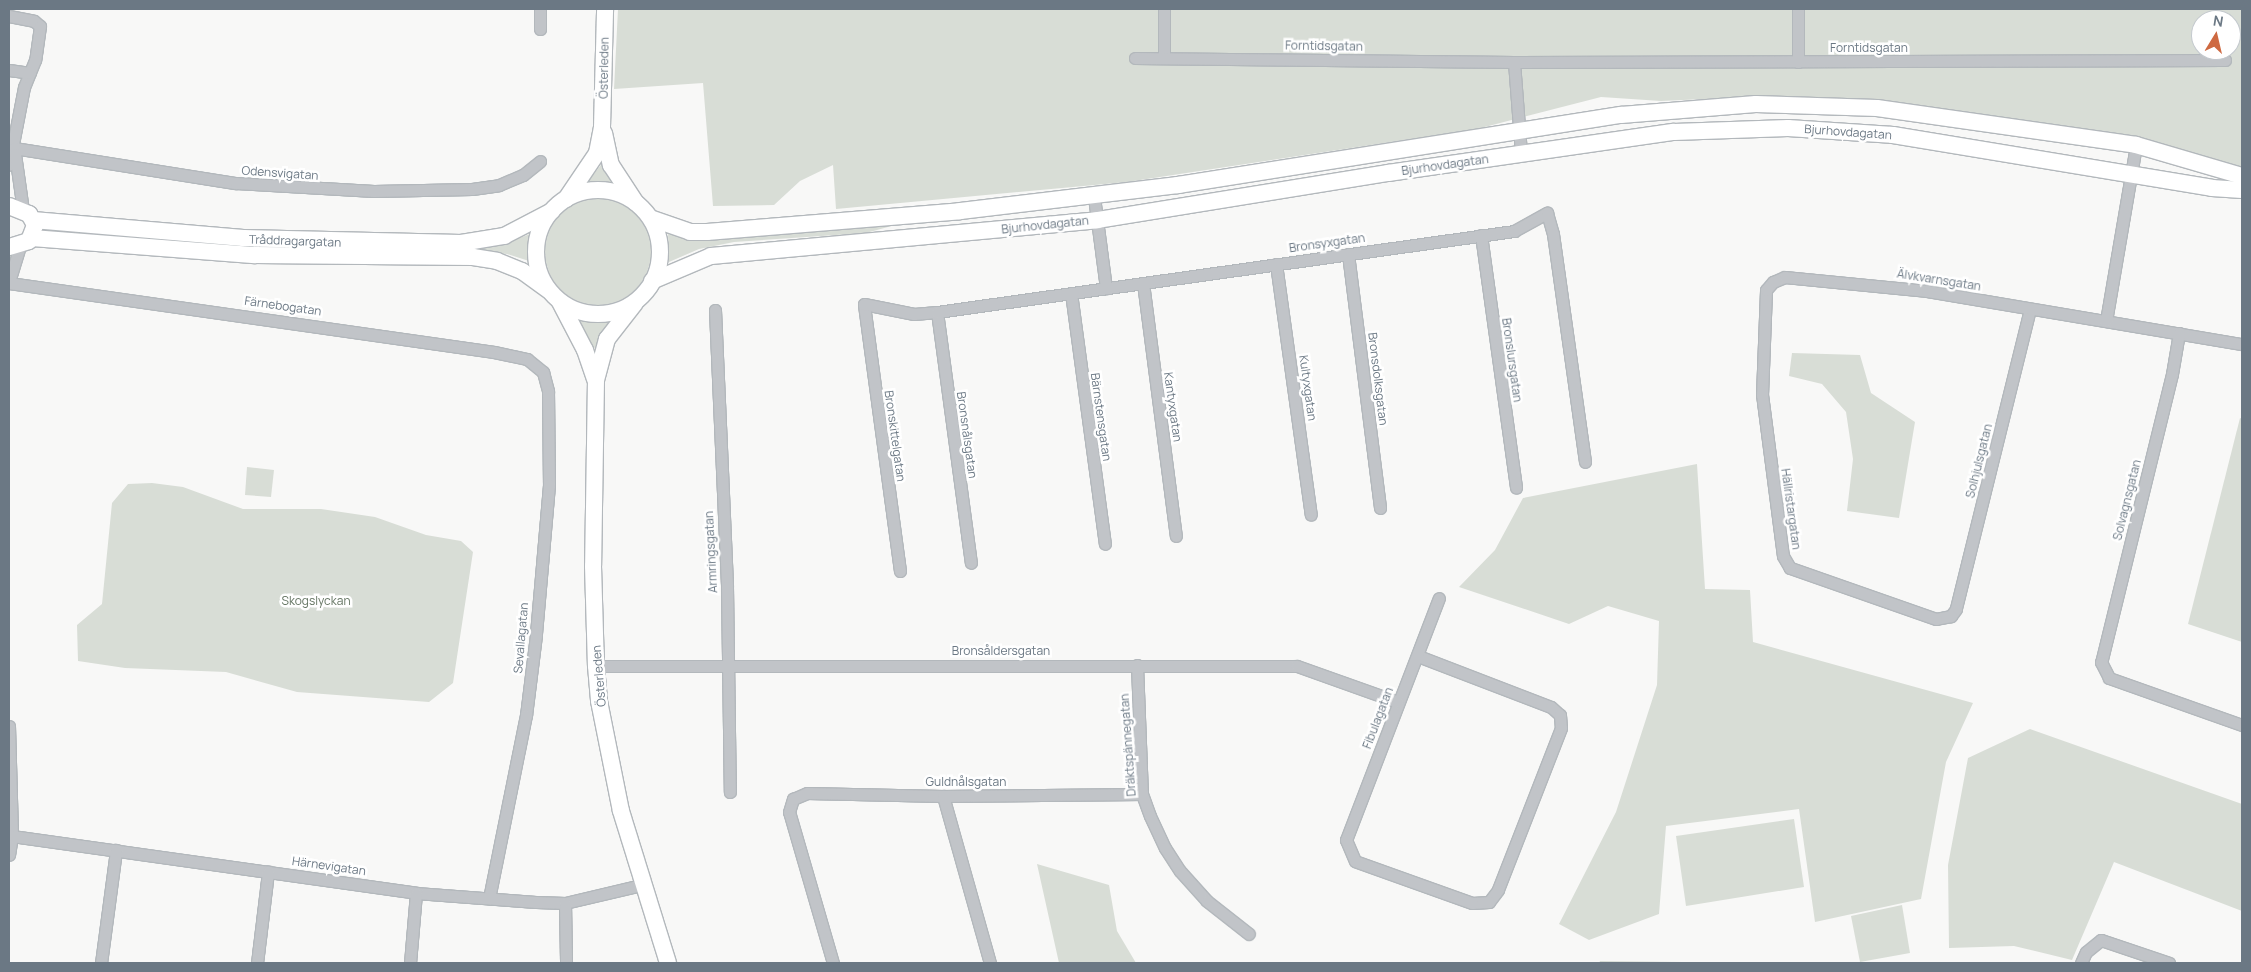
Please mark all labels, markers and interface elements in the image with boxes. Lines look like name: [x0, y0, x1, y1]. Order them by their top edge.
north arrow: [2191, 10, 2241, 60]
text: N: [2212, 11, 2225, 31]
street label: Österleden: [596, 37, 612, 99]
street label: Forntidsgatan: [1285, 38, 1363, 54]
street label: Forntidsgatan: [1830, 41, 1908, 55]
street label: Bjurhovdagatan: [1804, 122, 1892, 142]
street label: Bjurhovdagatan: [1401, 152, 1489, 178]
street label: Odensvigatan: [241, 163, 319, 183]
street label: Bjurhovdagatan: [1001, 213, 1089, 237]
street label: Bronsyxgatan: [1288, 231, 1366, 255]
street label: Tråddragargatan: [249, 232, 341, 250]
street label: Älvkvarnsgatan: [1896, 266, 1982, 294]
street label: Färnebogatan: [244, 293, 322, 319]
street label: Bronslursgatan: [1499, 317, 1525, 403]
street label: Bronsdolksgatan: [1365, 332, 1391, 426]
street label: Kultyxgatan: [1296, 354, 1320, 422]
street label: Kantyxgatan: [1161, 371, 1185, 443]
street label: Bärnstensgatan: [1088, 372, 1114, 462]
street label: Bronskittelgatan: [881, 389, 909, 483]
street label: Bronsnålsgatan: [954, 391, 980, 479]
street label: Solhjulsgatan: [1963, 422, 1995, 500]
street label: Solvagnsgatan: [2110, 458, 2144, 542]
street label: Hällristargatan: [1778, 467, 1804, 551]
street label: Armringsgatan: [702, 511, 720, 593]
park label: Skogslyckan: [281, 594, 351, 608]
street label: Sevallagatan: [511, 602, 531, 674]
street label: Bronsåldersgatan: [952, 644, 1050, 658]
street label: Österleden: [589, 645, 609, 707]
street label: Fibulagatan: [1360, 685, 1396, 751]
street label: Dräktspännegatan: [1117, 693, 1139, 797]
street label: Guldnålsgatan: [926, 775, 1006, 789]
street label: Härnevigatan: [291, 854, 367, 878]

